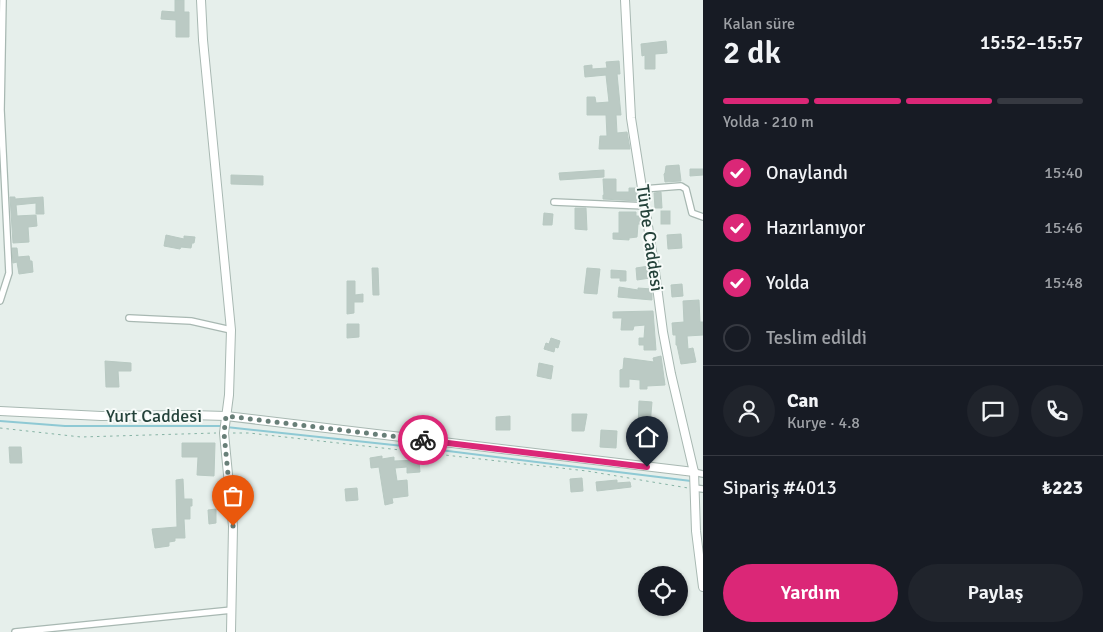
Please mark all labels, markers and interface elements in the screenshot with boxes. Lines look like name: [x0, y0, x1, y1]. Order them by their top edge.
text: Kalan süre: [723, 14, 795, 34]
text: 15:52–15:57: [980, 31, 1083, 55]
text: 2 dk: [723, 33, 781, 72]
text: Yolda · 210 m: [723, 112, 814, 132]
icon: check: [723, 159, 751, 187]
text: Onaylandı: [766, 161, 848, 185]
text: 15:40: [1044, 163, 1083, 183]
street label: Türbe Caddesi: [632, 183, 668, 293]
icon: check: [723, 214, 751, 242]
text: Hazırlanıyor: [766, 216, 865, 240]
text: 15:46: [1044, 218, 1083, 238]
icon: check: [723, 269, 751, 297]
text: Yolda: [766, 271, 810, 295]
text: 15:48: [1044, 273, 1083, 293]
text: Teslim edildi: [766, 326, 867, 350]
button: person: [723, 385, 775, 437]
button: chat: [967, 385, 1019, 437]
button: phone: [1031, 385, 1083, 437]
text: Can: [787, 389, 819, 413]
street label: Yurt Caddesi: [106, 405, 202, 427]
text: Kurye · 4.8: [787, 413, 860, 433]
courier: [398, 415, 448, 465]
pin: [626, 416, 668, 467]
icon: home: [633, 423, 661, 451]
icon: bike: [409, 426, 437, 454]
pin: [212, 475, 254, 526]
text: Sipariş #4013: [723, 476, 837, 500]
text: ₺223: [1042, 476, 1083, 500]
icon: bag: [219, 482, 247, 510]
button: Yardım: [723, 564, 898, 622]
button: Paylaş: [908, 564, 1083, 622]
map controls: [638, 566, 688, 616]
button: locate: [638, 566, 688, 616]

